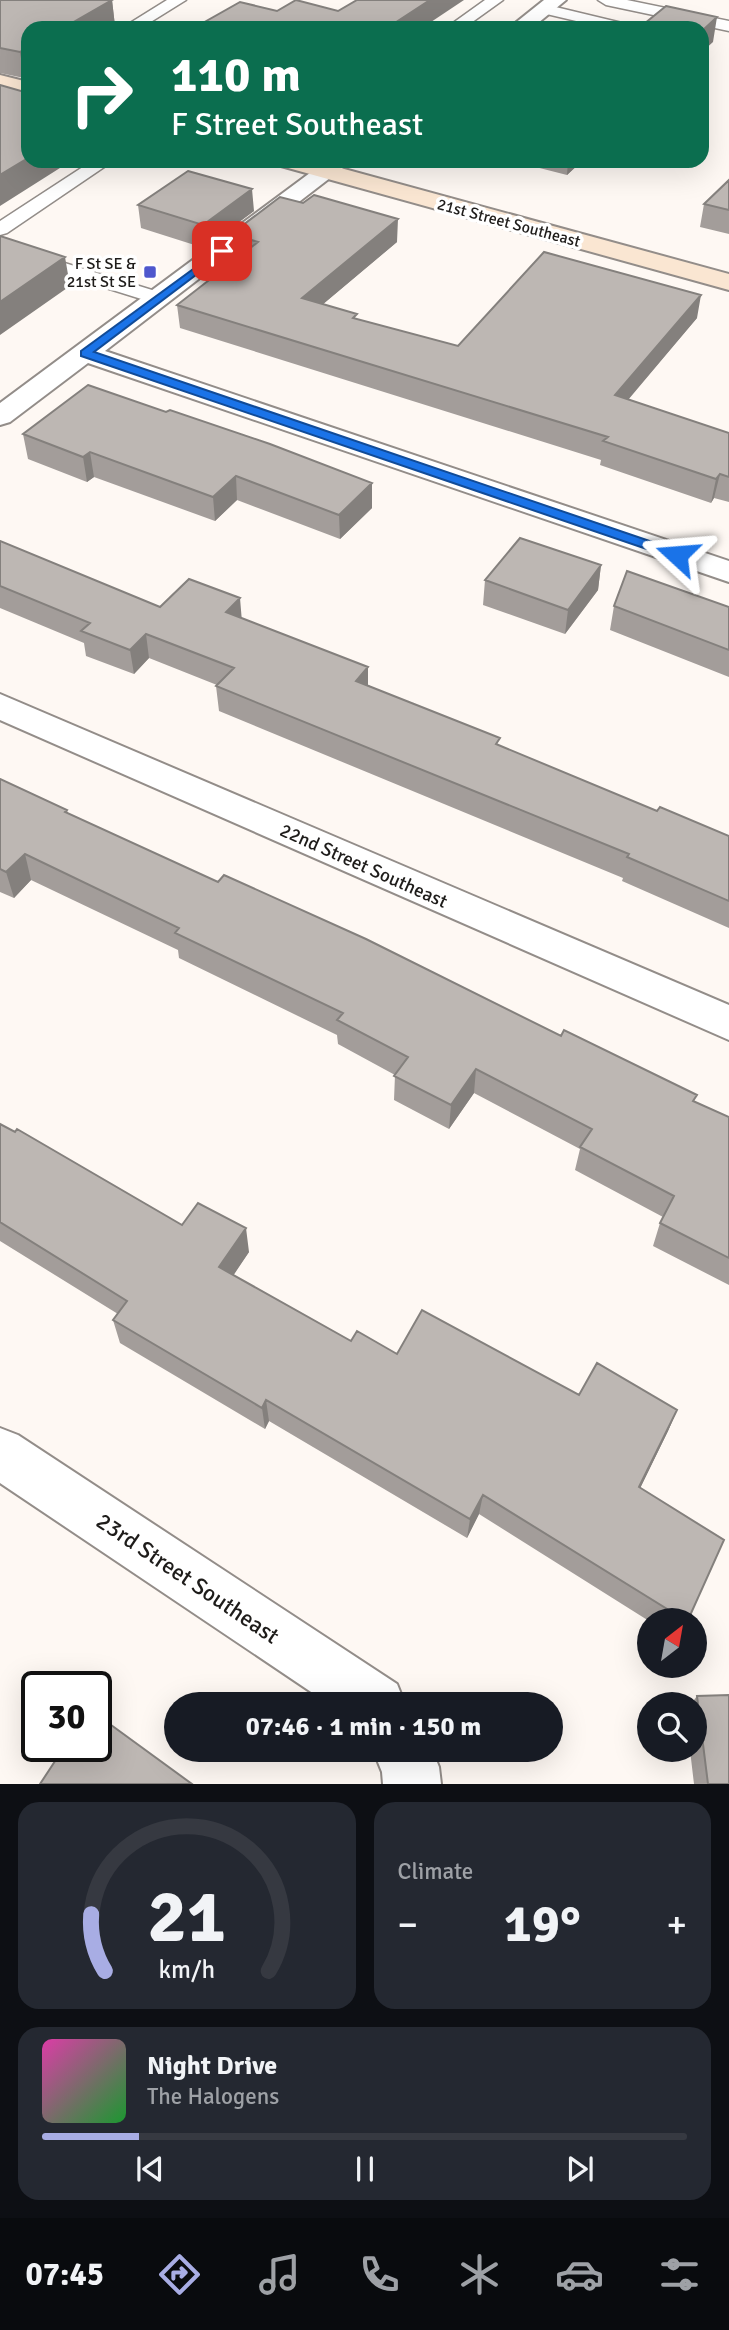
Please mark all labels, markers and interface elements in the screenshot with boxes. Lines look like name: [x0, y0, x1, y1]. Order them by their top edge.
text: 110 m: [171, 45, 301, 105]
icon: right: [56, 49, 147, 140]
text: F Street Southeast: [171, 105, 423, 144]
street label: 21st Street Southeast: [435, 194, 583, 252]
pin: [192, 221, 252, 281]
icon: arrive: [203, 232, 241, 270]
place label: F St SE & 21st St SE: [67, 254, 136, 292]
marker: F St SE & 21st St SE: [142, 264, 158, 280]
position arrow: [640, 518, 714, 592]
street label: 22nd Street Southeast: [276, 818, 451, 914]
street label: 23rd Street Southeast: [91, 1506, 285, 1650]
north arrow: [637, 1608, 707, 1678]
map controls: [637, 1608, 707, 1762]
speed limit sign: 30: [21, 1671, 112, 1762]
button: search: [637, 1692, 707, 1762]
text: 07:46 · 1 min · 150 m: [246, 1711, 481, 1743]
text: Climate: [398, 1857, 473, 1886]
text: 21: [147, 1874, 226, 1963]
text: 19°: [504, 1892, 581, 1956]
text: −: [398, 1901, 418, 1948]
text: +: [666, 1901, 687, 1948]
text: km/h: [158, 1954, 215, 1985]
text: Night Drive: [147, 2050, 277, 2082]
text: The Halogens: [147, 2082, 279, 2111]
icon: previous: [131, 2150, 169, 2188]
icon: pause: [346, 2150, 384, 2188]
icon: next: [561, 2150, 599, 2188]
icon: directions: [155, 2250, 204, 2299]
icon: music: [255, 2250, 304, 2299]
icon: phone: [355, 2250, 404, 2299]
icon: climate: [455, 2250, 504, 2299]
icon: car: [555, 2250, 604, 2299]
icon: filters: [655, 2250, 704, 2299]
text: 07:45: [25, 2255, 104, 2294]

